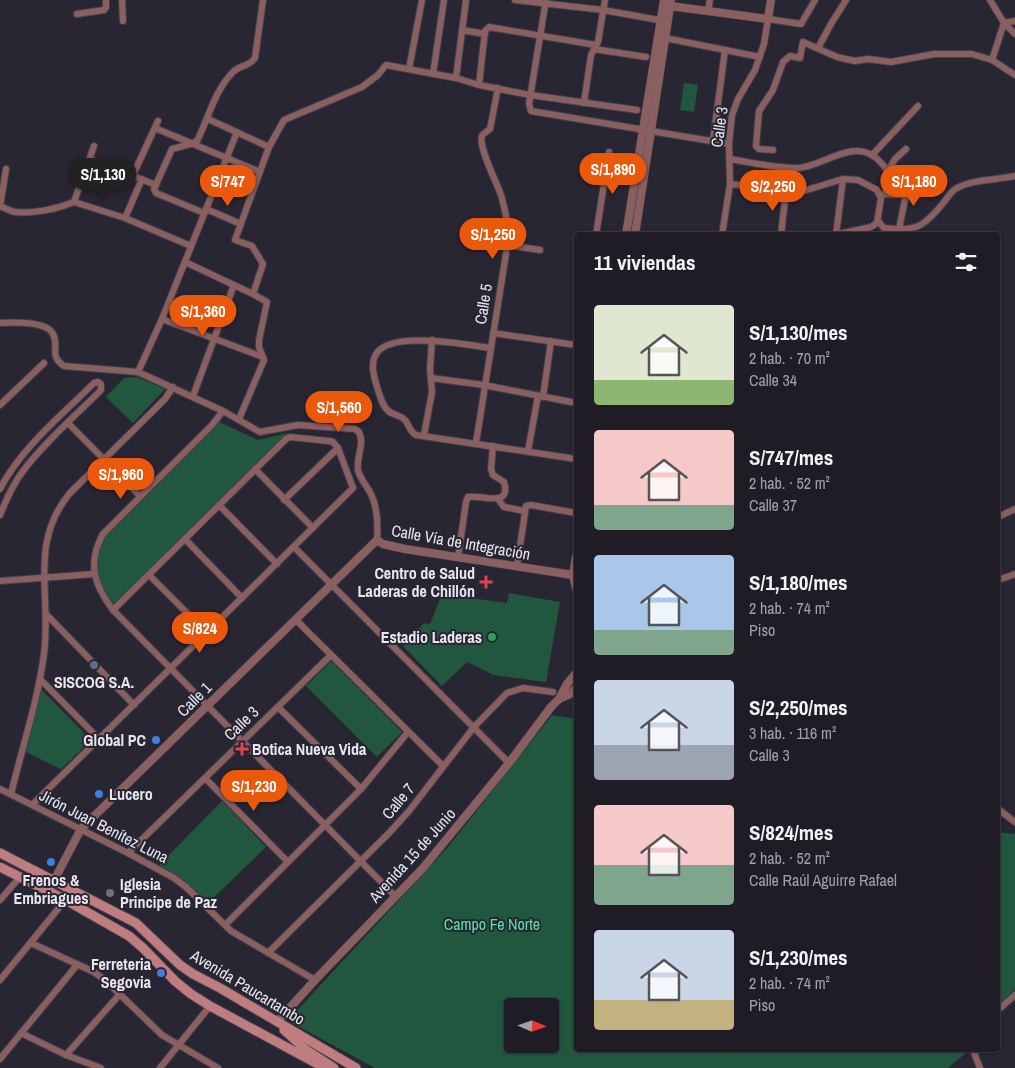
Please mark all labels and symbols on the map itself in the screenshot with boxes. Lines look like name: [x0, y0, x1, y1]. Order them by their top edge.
street label: Calle 3: [705, 105, 733, 149]
pin: S/1,890: [567, 152, 659, 195]
pin: S/1,130: [57, 158, 149, 200]
pin: S/747: [193, 164, 263, 207]
pin: S/1,180: [868, 164, 960, 207]
pin: S/2,250: [727, 170, 819, 212]
pin: S/1,250: [447, 218, 539, 260]
street label: Calle 5: [469, 282, 497, 326]
pin: S/1,360: [157, 294, 249, 337]
pin: S/1,560: [293, 390, 385, 433]
pin: S/1,960: [75, 458, 167, 500]
street label: Calle Vía de Integración: [390, 519, 532, 565]
place label: Centro de Salud Laderas de Chillón: [358, 562, 475, 602]
marker: Centro de Salud Laderas de Chillón: [479, 575, 493, 589]
pin: S/824: [165, 612, 235, 654]
place label: Estadio Laderas: [381, 626, 482, 648]
marker: Estadio Laderas: [486, 631, 498, 643]
marker: SISCOG S.A.: [88, 659, 100, 671]
place label: SISCOG S.A.: [54, 671, 134, 693]
street label: Calle 1: [172, 676, 217, 721]
street label: Calle 3: [219, 701, 263, 745]
place label: Global PC: [83, 729, 146, 751]
marker: Global PC: [150, 734, 162, 746]
place label: Botica Nueva Vida: [252, 738, 367, 760]
marker: Botica Nueva Vida: [236, 743, 248, 755]
pin: S/1,230: [208, 770, 300, 812]
street label: Calle 7: [376, 778, 420, 824]
place label: Lucero: [109, 783, 153, 805]
street label: Jirón Juan Benítez Luna: [36, 784, 173, 868]
marker: Lucero: [93, 788, 105, 800]
street label: Avenida 15 de Junio: [363, 803, 460, 908]
marker: Frenos & Embriagues: [45, 856, 57, 868]
place label: Frenos & Embriagues: [13, 869, 89, 909]
place label: Iglesia Principe de Paz: [120, 873, 217, 913]
marker: Iglesia Principe de Paz: [104, 887, 116, 899]
park label: Campo Fe Norte: [444, 913, 540, 935]
street label: Avenida Paucartambo: [186, 944, 309, 1030]
place label: Ferreteria Segovia: [91, 953, 152, 993]
marker: Ferreteria Segovia: [155, 967, 167, 979]
north arrow: [504, 998, 559, 1052]

